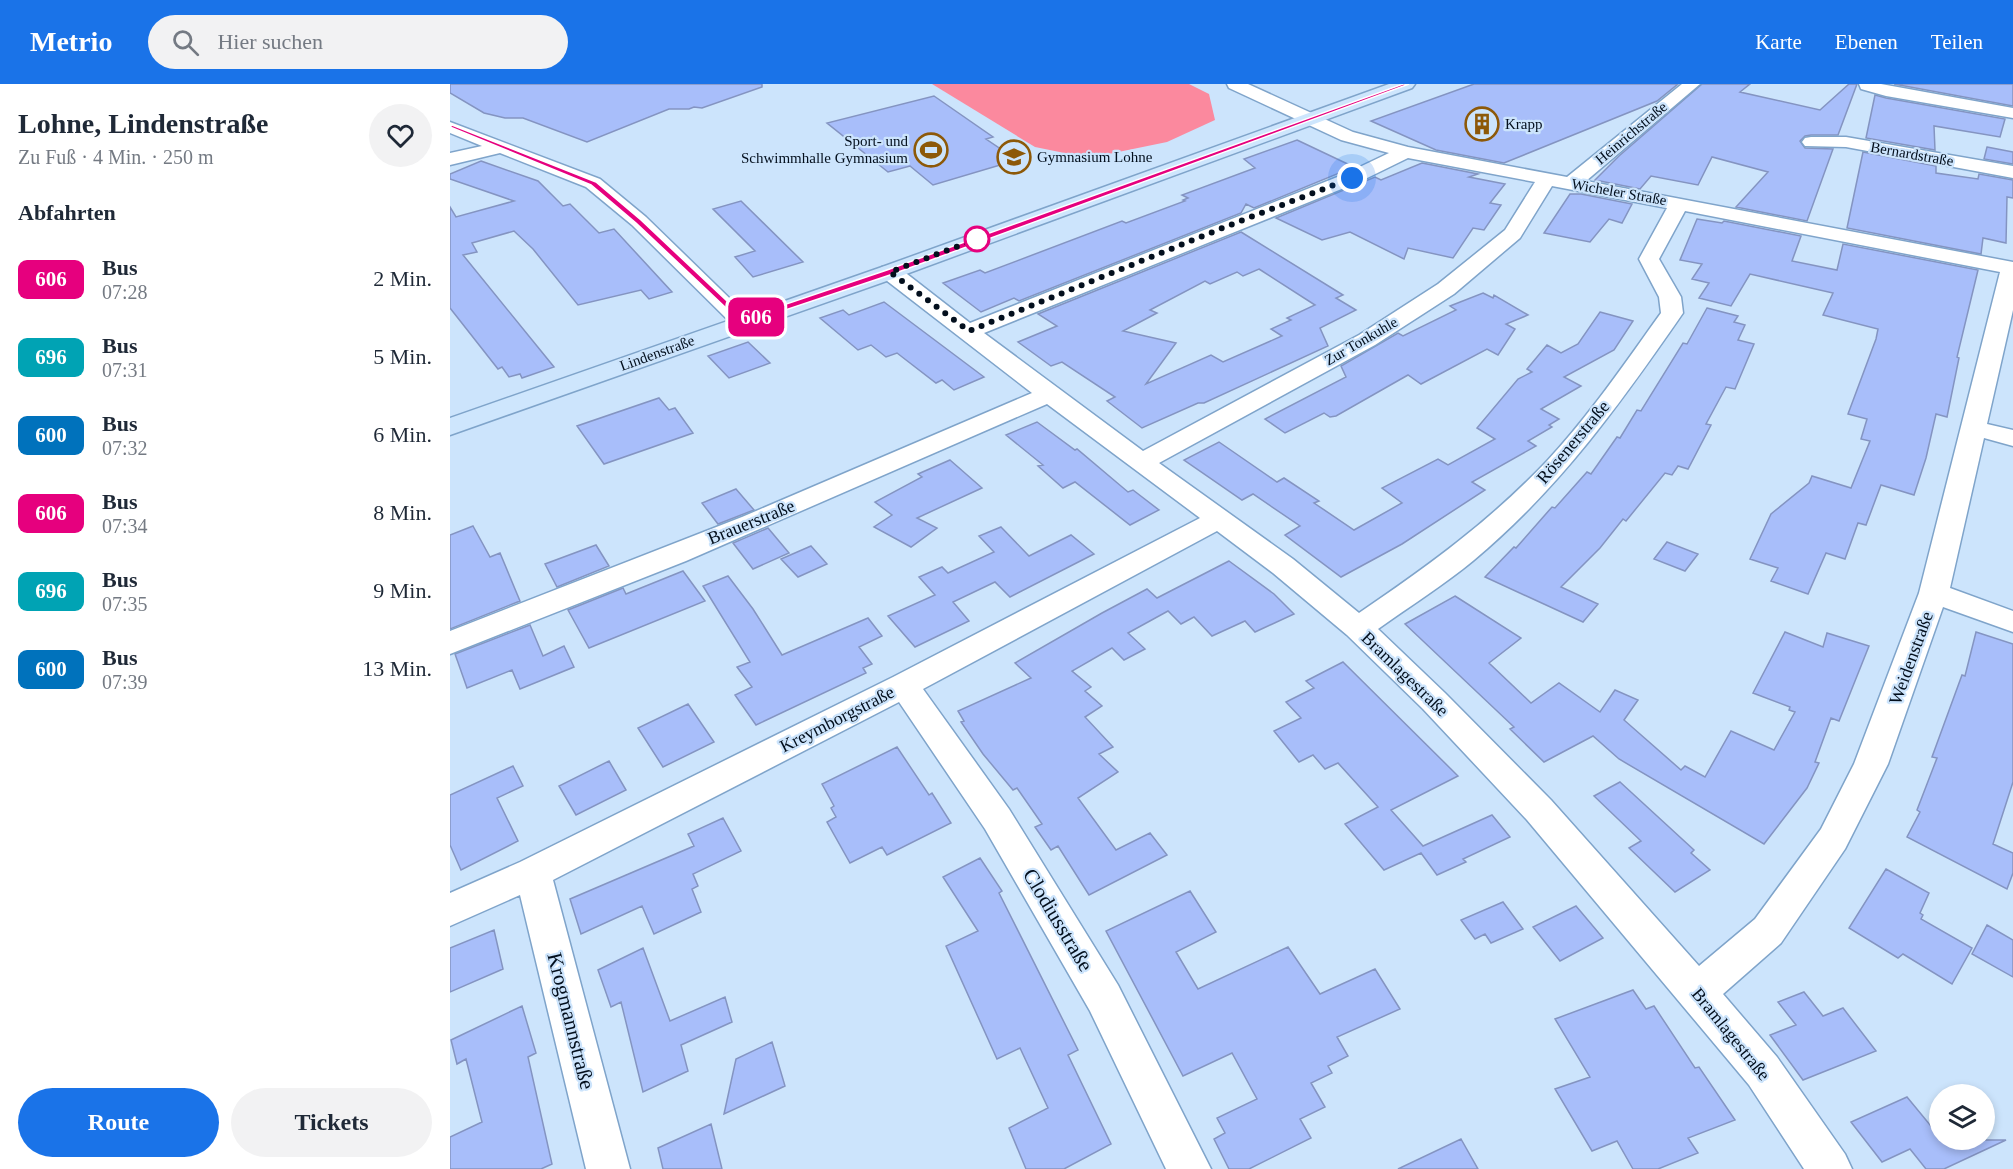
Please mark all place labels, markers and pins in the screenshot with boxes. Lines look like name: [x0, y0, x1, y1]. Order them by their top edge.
building icon: Krapp: [1464, 106, 1500, 142]
place label: Krapp: [1505, 116, 1543, 132]
sports icon: Sport- und Schwimmhalle Gymnasium: [913, 132, 949, 168]
place label: Sport- und Schwimmhalle Gymnasium: [741, 133, 909, 166]
school or university icon: Gymnasium Lohne: [996, 139, 1032, 175]
place label: Gymnasium Lohne: [1037, 149, 1153, 165]
unlabelled marker: [964, 226, 990, 252]

